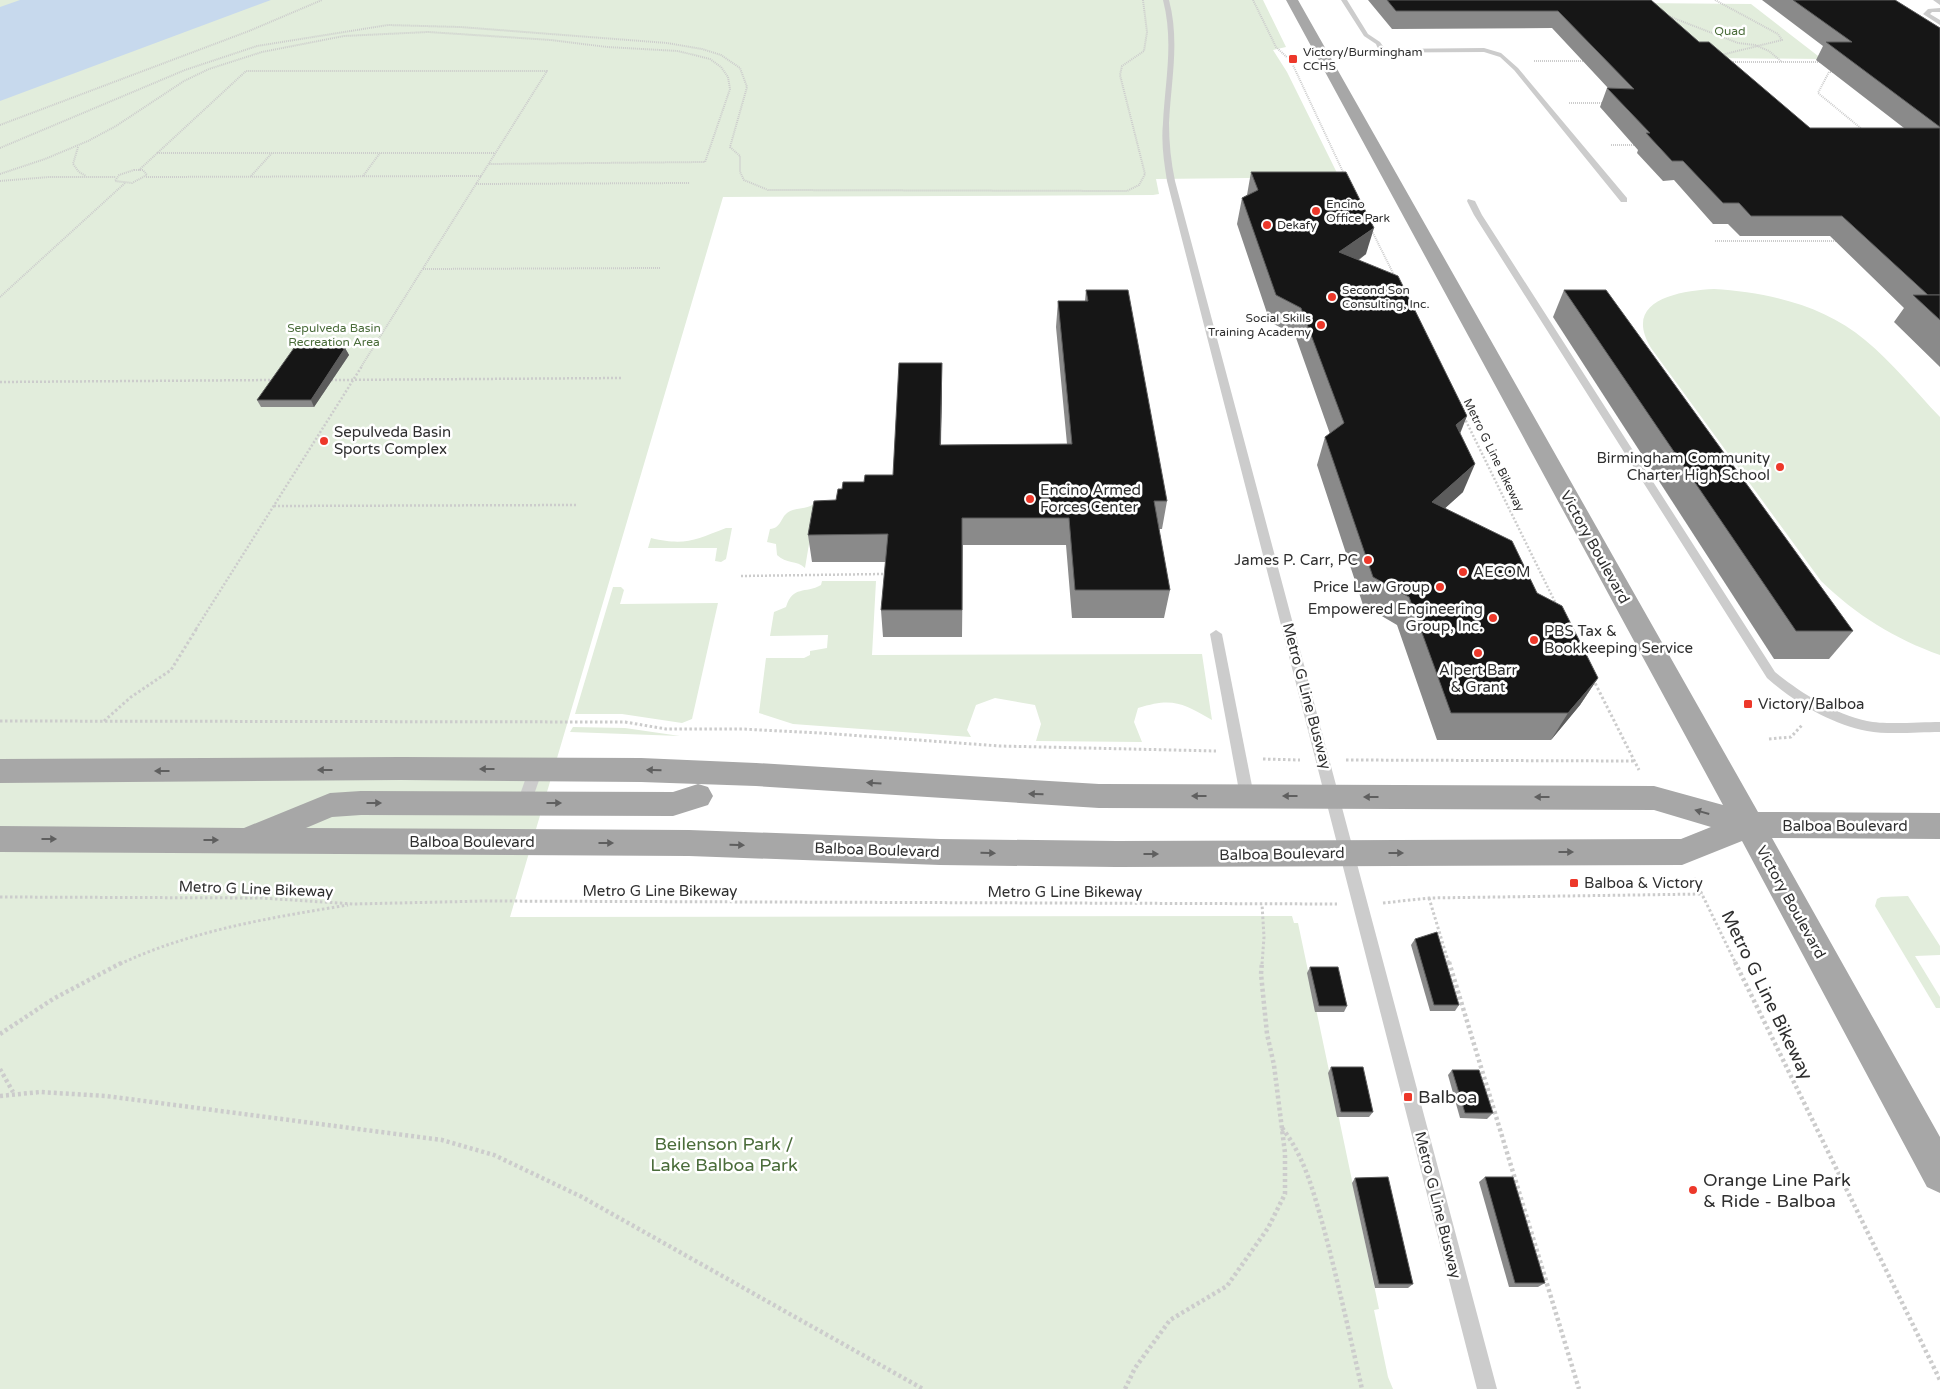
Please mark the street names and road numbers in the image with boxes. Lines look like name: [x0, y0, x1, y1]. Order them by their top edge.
street label: Metro G Line Bikeway: [1461, 396, 1528, 514]
street label: Victory Boulevard: [1556, 487, 1634, 607]
street label: Metro G Line Busway: [1279, 621, 1335, 771]
street label: Balboa Boulevard: [1782, 817, 1908, 835]
street label: Balboa Boulevard: [409, 833, 535, 851]
street label: Balboa Boulevard: [814, 839, 940, 861]
street label: Victory Boulevard: [1752, 842, 1830, 962]
street label: Balboa Boulevard: [1219, 844, 1345, 864]
street label: Metro G Line Bikeway: [178, 877, 334, 901]
street label: Metro G Line Bikeway: [583, 882, 737, 900]
street label: Metro G Line Bikeway: [988, 883, 1142, 901]
street label: Metro G Line Bikeway: [1716, 907, 1818, 1084]
street label: Metro G Line Busway: [1411, 1130, 1465, 1280]

